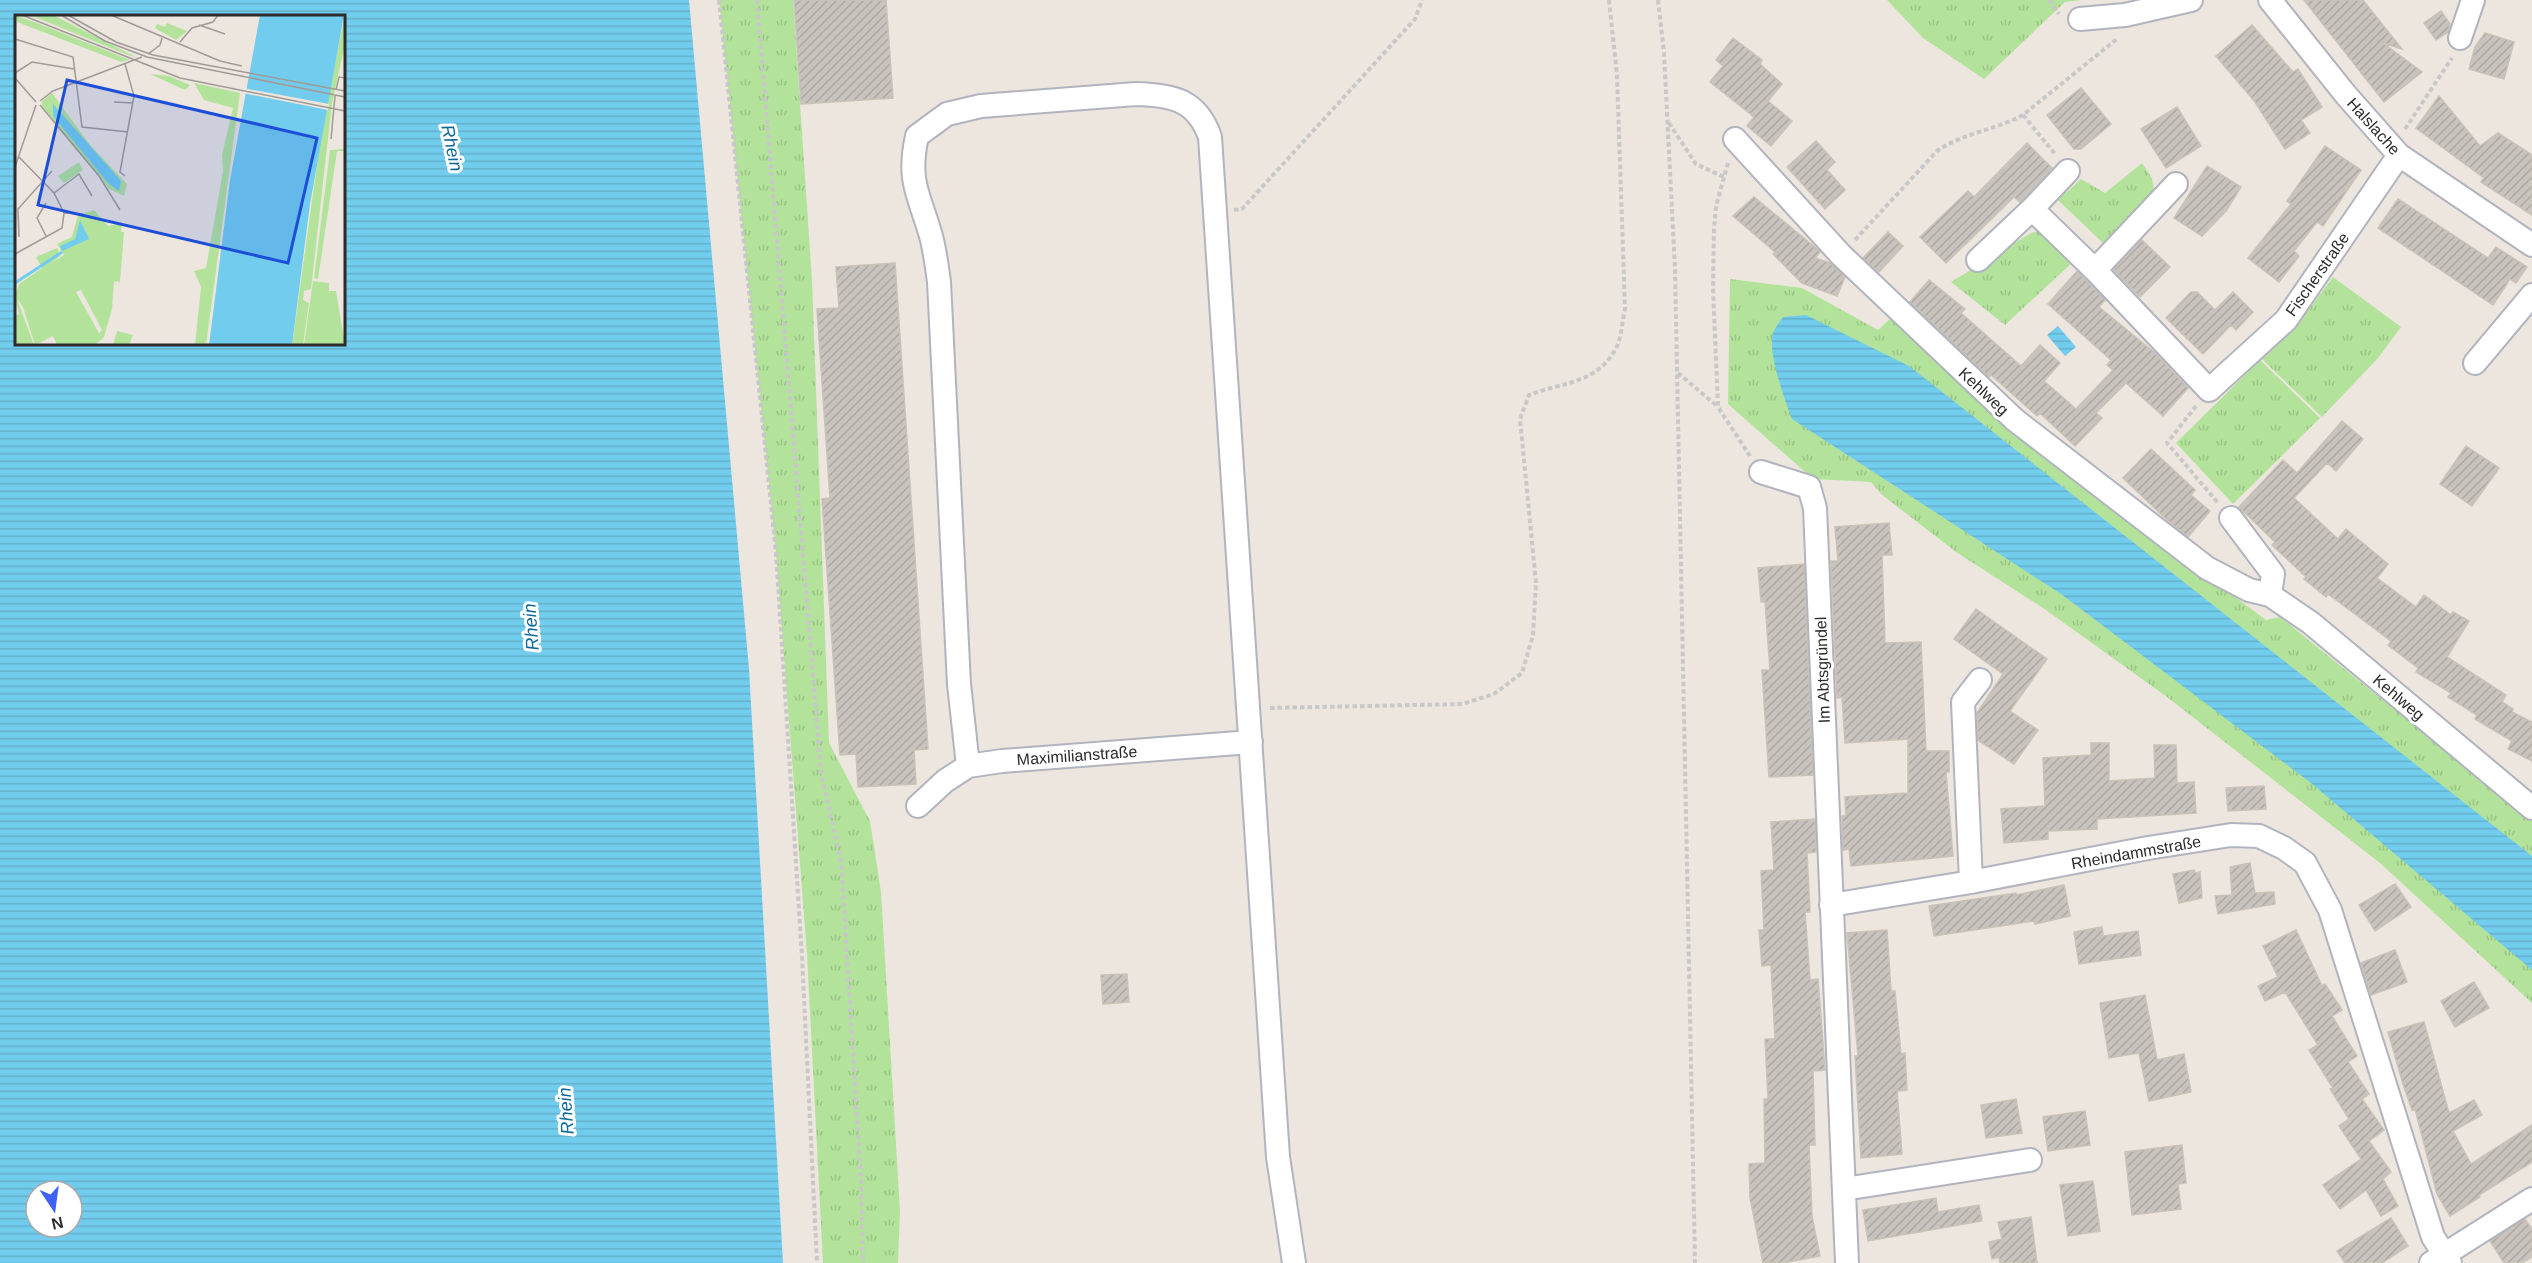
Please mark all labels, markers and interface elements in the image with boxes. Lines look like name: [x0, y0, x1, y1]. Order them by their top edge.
inset map: [15, 15, 345, 345]
street label: Halslache: [2344, 95, 2404, 158]
water label: Rhein: [437, 123, 467, 173]
street label: Fischerstraße: [2282, 229, 2352, 319]
street label: Kehlweg: [1955, 364, 2012, 419]
water label: Rhein: [519, 603, 543, 651]
street label: Im Abtsgründel: [1812, 616, 1833, 724]
street label: Kehlweg: [2370, 671, 2428, 724]
street label: Maximilianstraße: [1016, 743, 1138, 768]
street label: Rheindammstraße: [2070, 833, 2202, 872]
water label: Rhein: [554, 1087, 578, 1135]
north arrow: [24, 1179, 84, 1239]
text: N: [50, 1214, 65, 1233]

